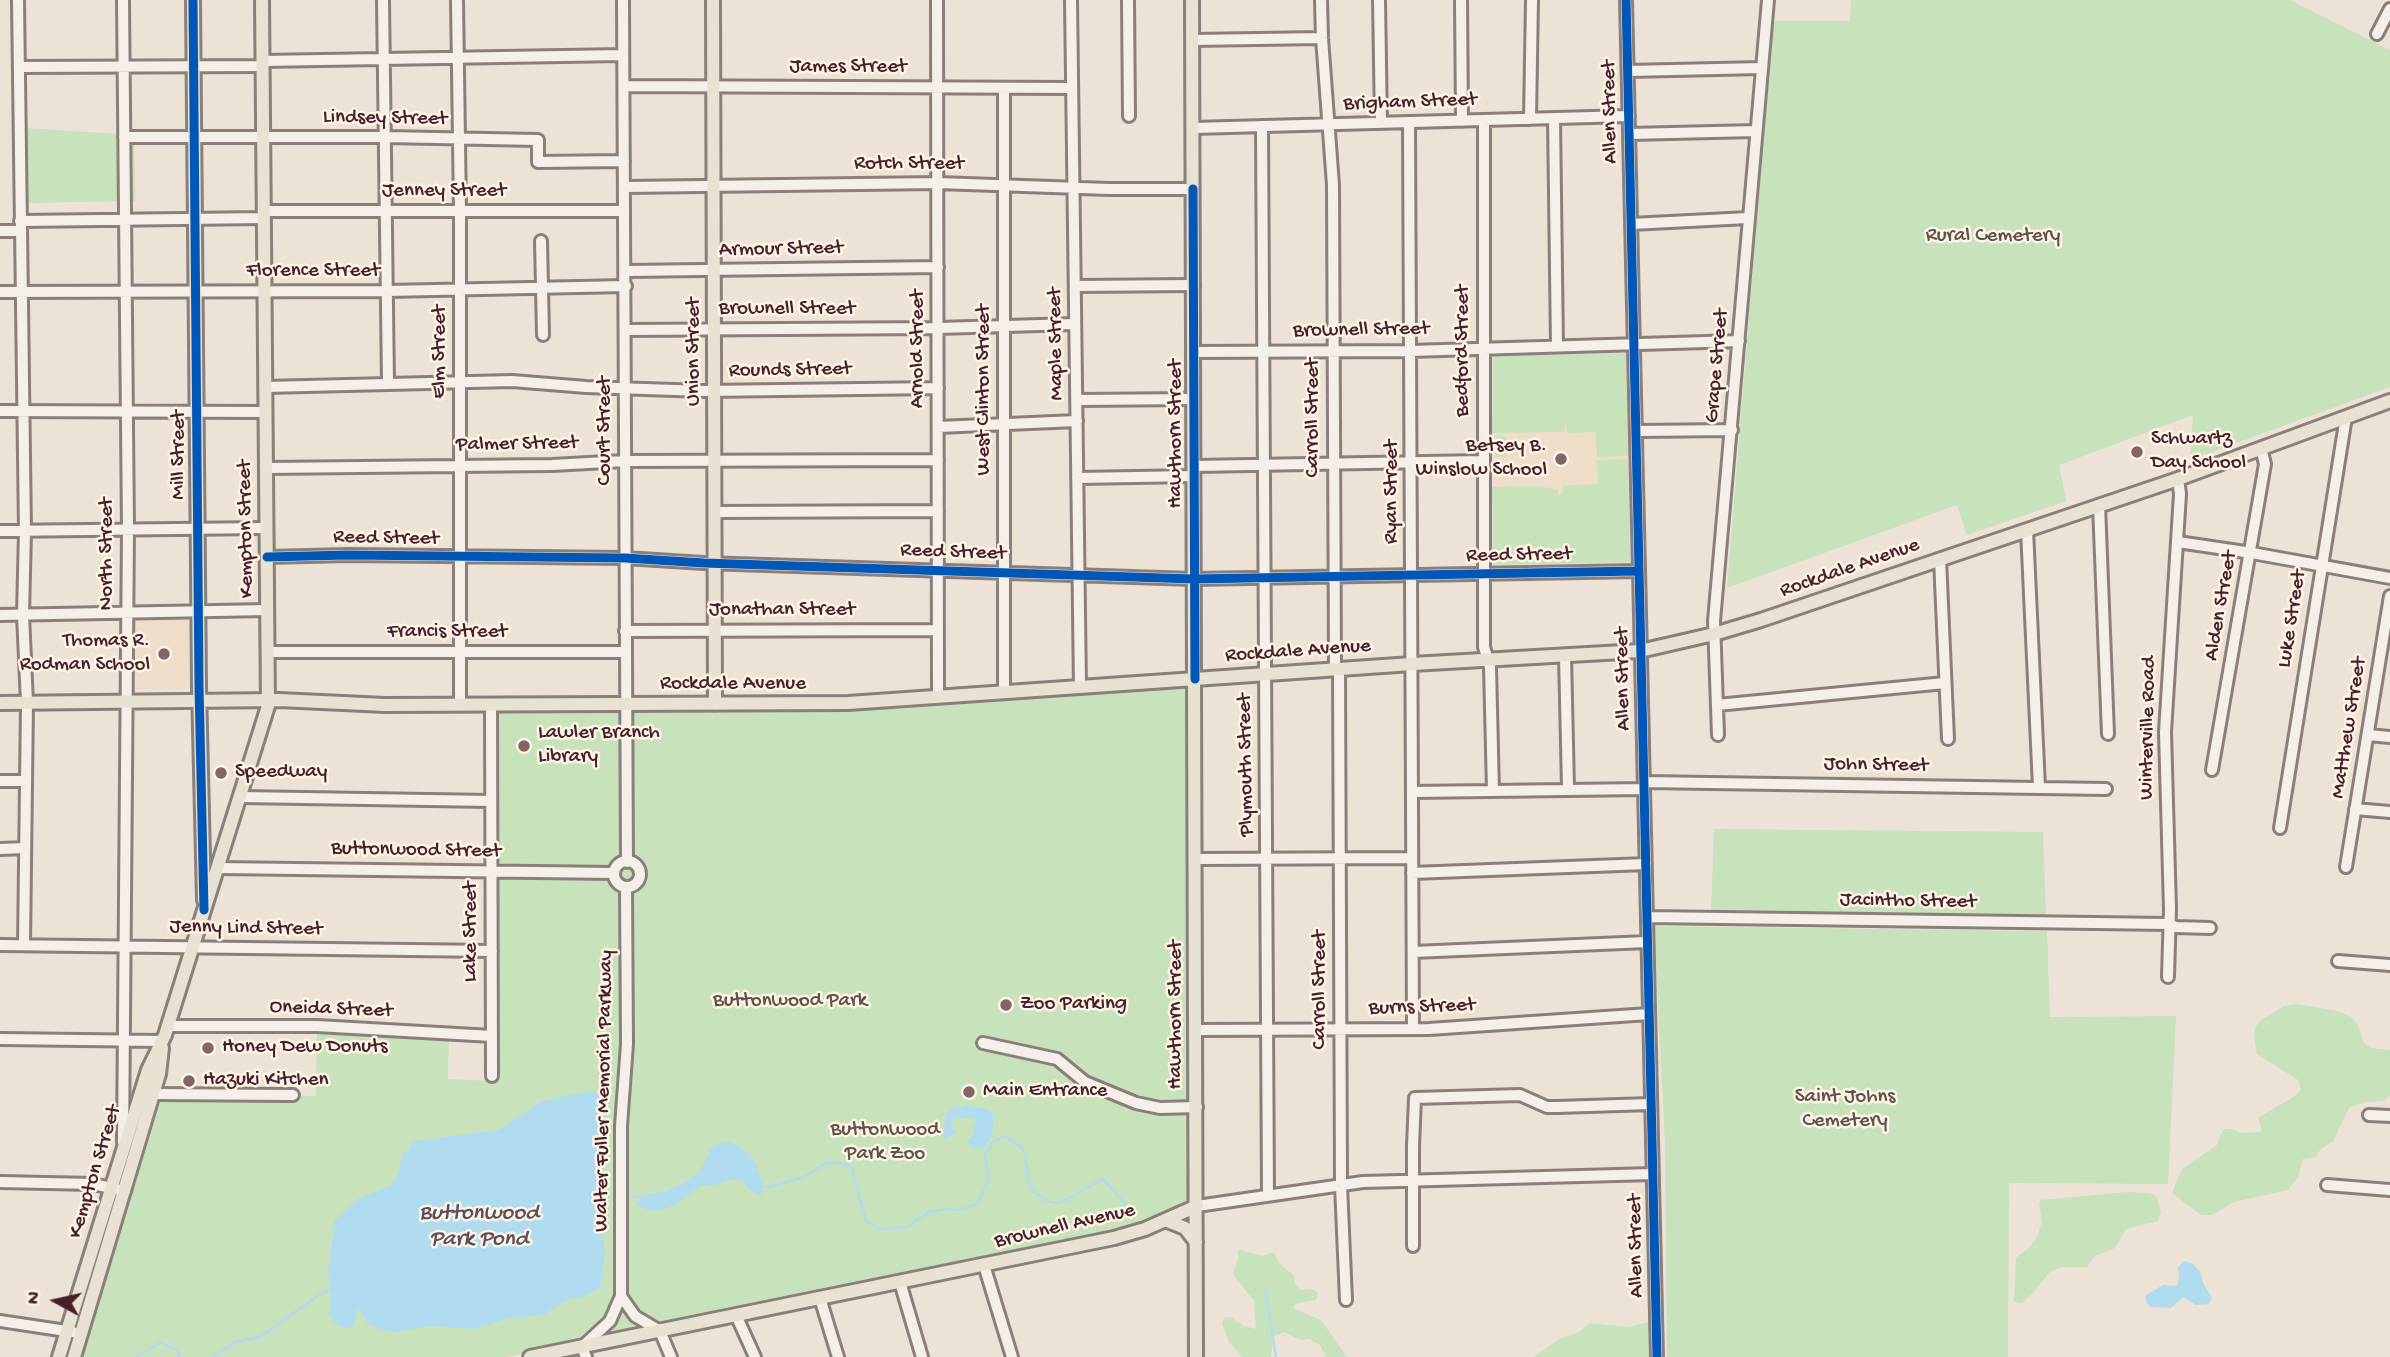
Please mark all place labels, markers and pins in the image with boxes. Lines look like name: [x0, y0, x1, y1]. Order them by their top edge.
place label: Schwartz Day School: [2151, 427, 2246, 477]
place label: Betsey B. Winslow School: [1416, 434, 1547, 484]
marker: Schwartz Day School: [2129, 444, 2145, 460]
marker: Betsey B. Winslow School: [1553, 451, 1569, 467]
place label: Thomas R. Rodman School: [20, 629, 150, 679]
marker: Thomas R. Rodman School: [156, 646, 172, 662]
place label: Lawler Branch Library: [538, 721, 660, 771]
marker: Lawler Branch Library: [516, 738, 532, 754]
place label: Speedway: [235, 760, 327, 786]
marker: Speedway: [213, 765, 229, 781]
place label: Zoo Parking: [1020, 992, 1127, 1018]
marker: Zoo Parking: [998, 997, 1014, 1013]
place label: Honey Dew Donuts: [222, 1035, 388, 1061]
marker: Honey Dew Donuts: [200, 1040, 216, 1056]
place label: Hazuki Kitchen: [203, 1068, 329, 1094]
marker: Hazuki Kitchen: [181, 1073, 197, 1089]
place label: Main Entrance: [983, 1079, 1107, 1105]
marker: Main Entrance: [961, 1084, 977, 1100]

